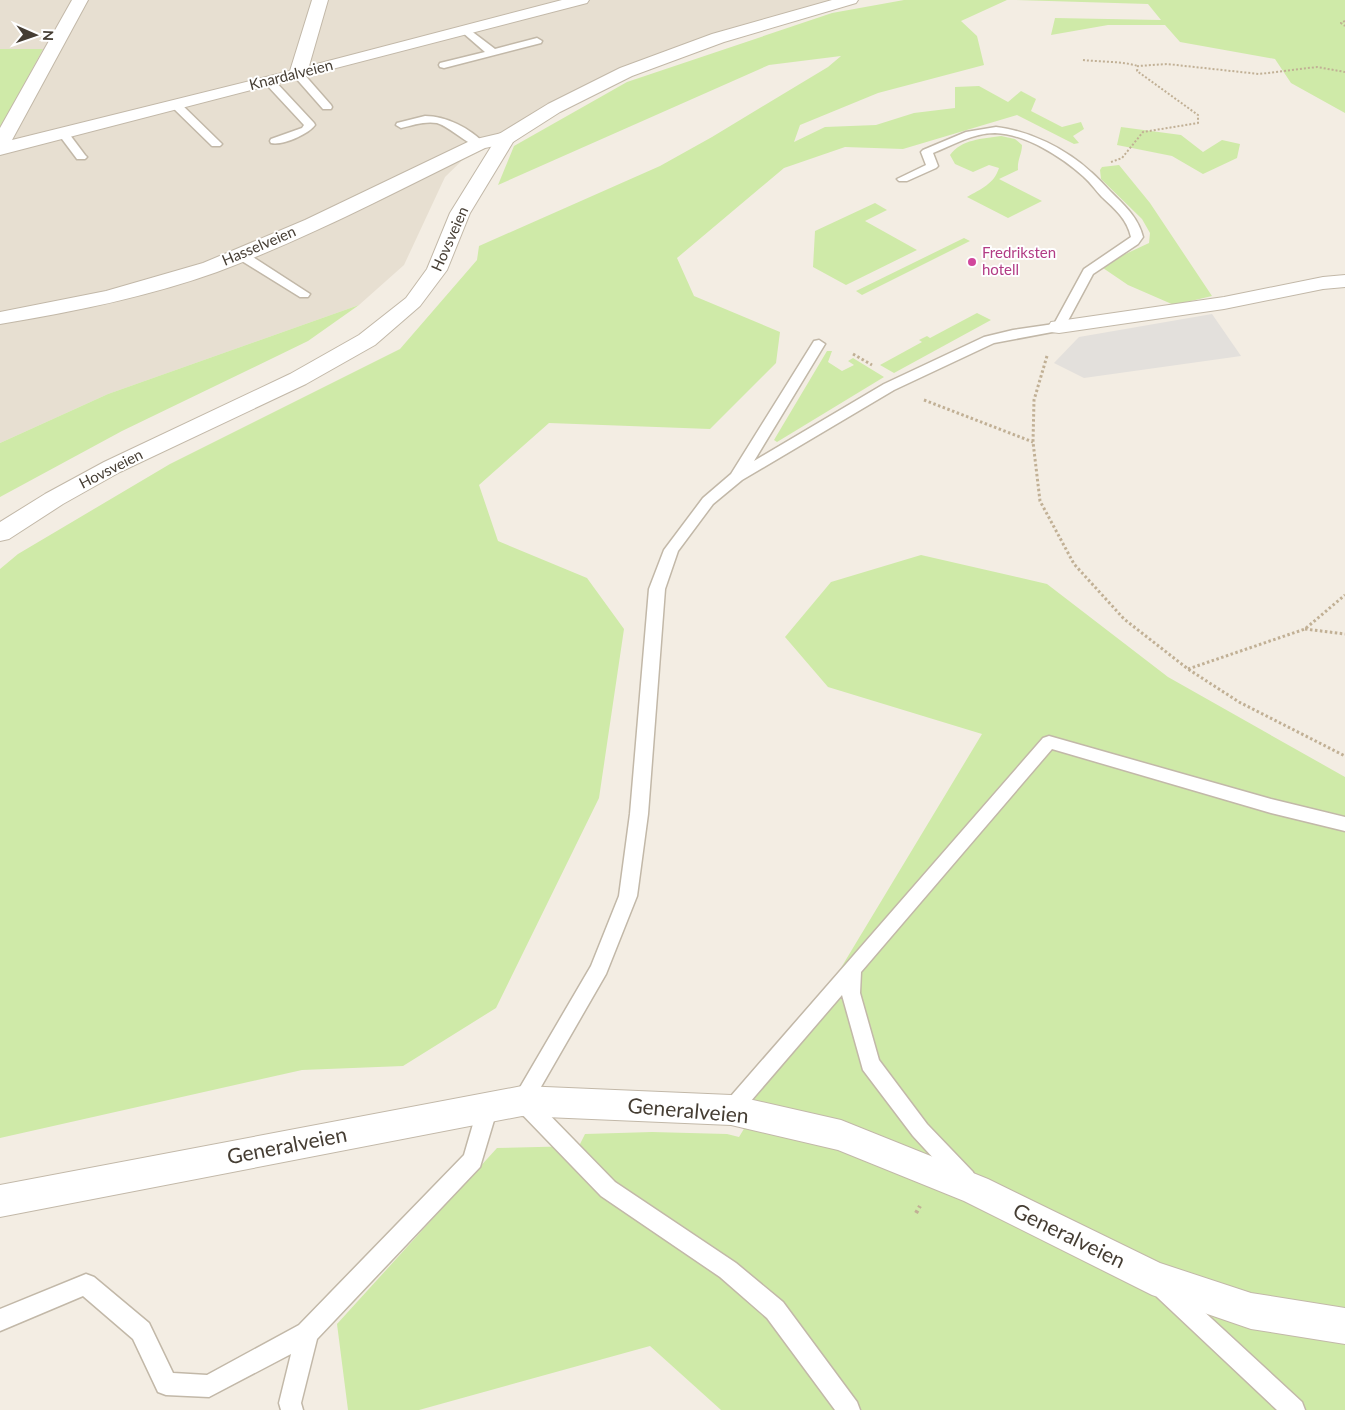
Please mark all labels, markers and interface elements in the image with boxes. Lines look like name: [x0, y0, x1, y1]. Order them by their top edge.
north arrow: [10, 10, 60, 60]
text: N: [40, 30, 57, 41]
street label: Knardalveien: [247, 55, 334, 93]
street label: Hovsveien: [427, 203, 471, 274]
street label: Hasselveien: [219, 221, 298, 269]
place label: Fredriksten hotell: [982, 243, 1056, 278]
marker: Fredriksten hotell: [966, 256, 978, 268]
street label: Hovsveien: [76, 444, 145, 492]
street label: Generalveien: [627, 1092, 750, 1127]
street label: Generalveien: [225, 1121, 349, 1168]
street label: Generalveien: [1010, 1197, 1130, 1273]

